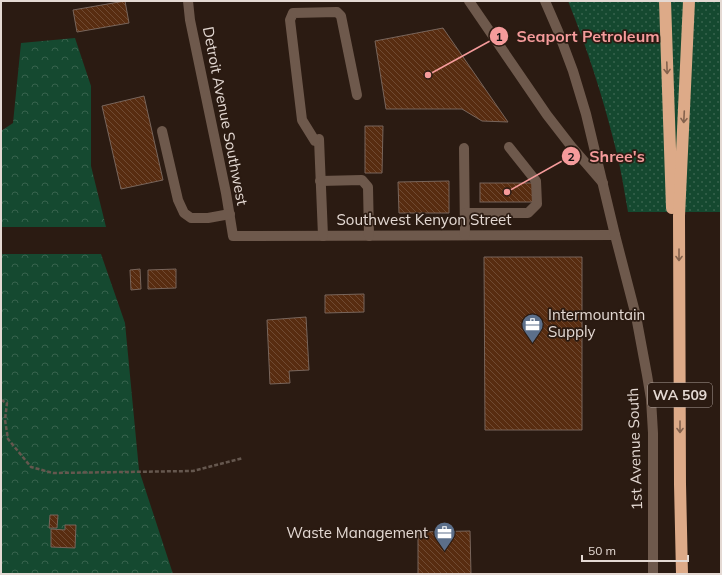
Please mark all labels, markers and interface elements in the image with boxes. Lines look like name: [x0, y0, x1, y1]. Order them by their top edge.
callout: Seaport Petroleum: [489, 22, 668, 50]
street label: Detroit Avenue Southwest: [199, 25, 252, 207]
text: Seaport Petroleum: [516, 26, 660, 46]
text: 1: [495, 29, 503, 44]
one-way arrow: [664, 61, 671, 74]
one-way arrow: [680, 110, 687, 123]
callout: Shree's: [561, 142, 653, 170]
text: Shree's: [589, 146, 645, 166]
text: 2: [567, 149, 575, 164]
street label: Southwest Kenyon Street: [337, 210, 511, 229]
one-way arrow: [675, 248, 683, 261]
place label: Intermountain Supply: [548, 305, 645, 341]
office icon: Intermountain Supply: [520, 311, 546, 344]
road number: WA 509: [648, 383, 712, 407]
street label: 1st Avenue South: [623, 388, 646, 510]
one-way arrow: [676, 420, 684, 433]
office icon: Waste Management: [431, 520, 457, 553]
place label: Waste Management: [286, 523, 428, 542]
scale bar: [582, 537, 688, 563]
text: 50 m: [588, 543, 616, 558]

